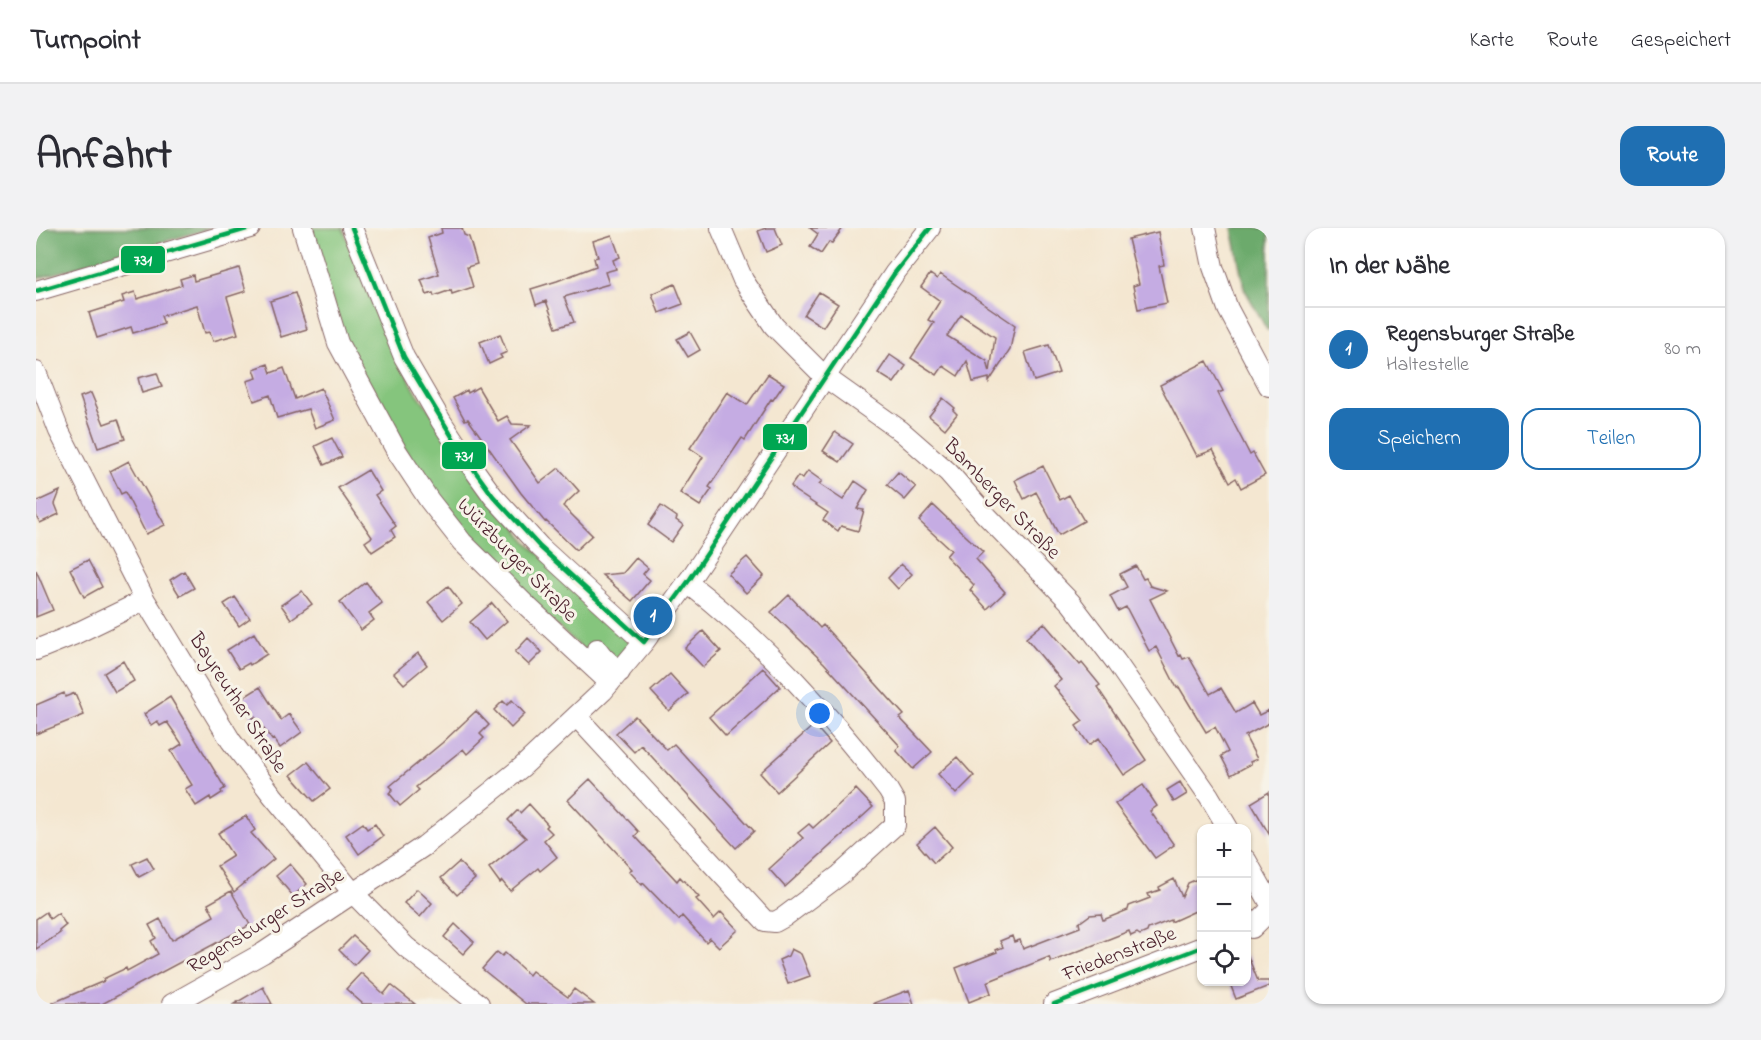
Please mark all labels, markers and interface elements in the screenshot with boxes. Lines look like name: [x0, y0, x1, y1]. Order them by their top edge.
text: Turnpoint: [30, 21, 141, 62]
text: Karte: [1469, 26, 1514, 56]
text: Route: [1547, 26, 1598, 56]
text: Gespeichert: [1631, 26, 1731, 56]
text: Anfahrt: [36, 126, 172, 187]
button: Route: [1620, 126, 1725, 186]
line badge: 731: [120, 245, 166, 274]
text: In der Nähe: [1329, 248, 1450, 286]
text: 731: [134, 249, 153, 273]
text: Regensburger Straße: [1386, 319, 1574, 351]
text: 1: [1345, 335, 1352, 364]
text: 80 m: [1664, 335, 1701, 364]
text: Haltestelle: [1386, 351, 1469, 380]
button: Speichern: [1329, 408, 1509, 470]
button: Teilen: [1521, 408, 1701, 470]
line badge: 731: [762, 423, 808, 451]
text: 731: [776, 427, 795, 451]
street label: Bamberger Straße: [934, 431, 1068, 569]
line badge: 731: [441, 441, 487, 470]
text: 731: [455, 445, 474, 469]
street label: Würzburger Straße: [448, 492, 584, 631]
pin: 1: [634, 594, 672, 638]
street label: Bayreuther Straße: [178, 626, 294, 781]
your location: [805, 699, 834, 728]
map controls: [1197, 824, 1251, 986]
button: +: [1197, 824, 1251, 878]
street label: Regensburger Straße: [182, 861, 352, 984]
button: −: [1197, 878, 1251, 932]
street label: Friedenstraße: [1058, 919, 1181, 991]
button: locate: [1197, 932, 1251, 986]

